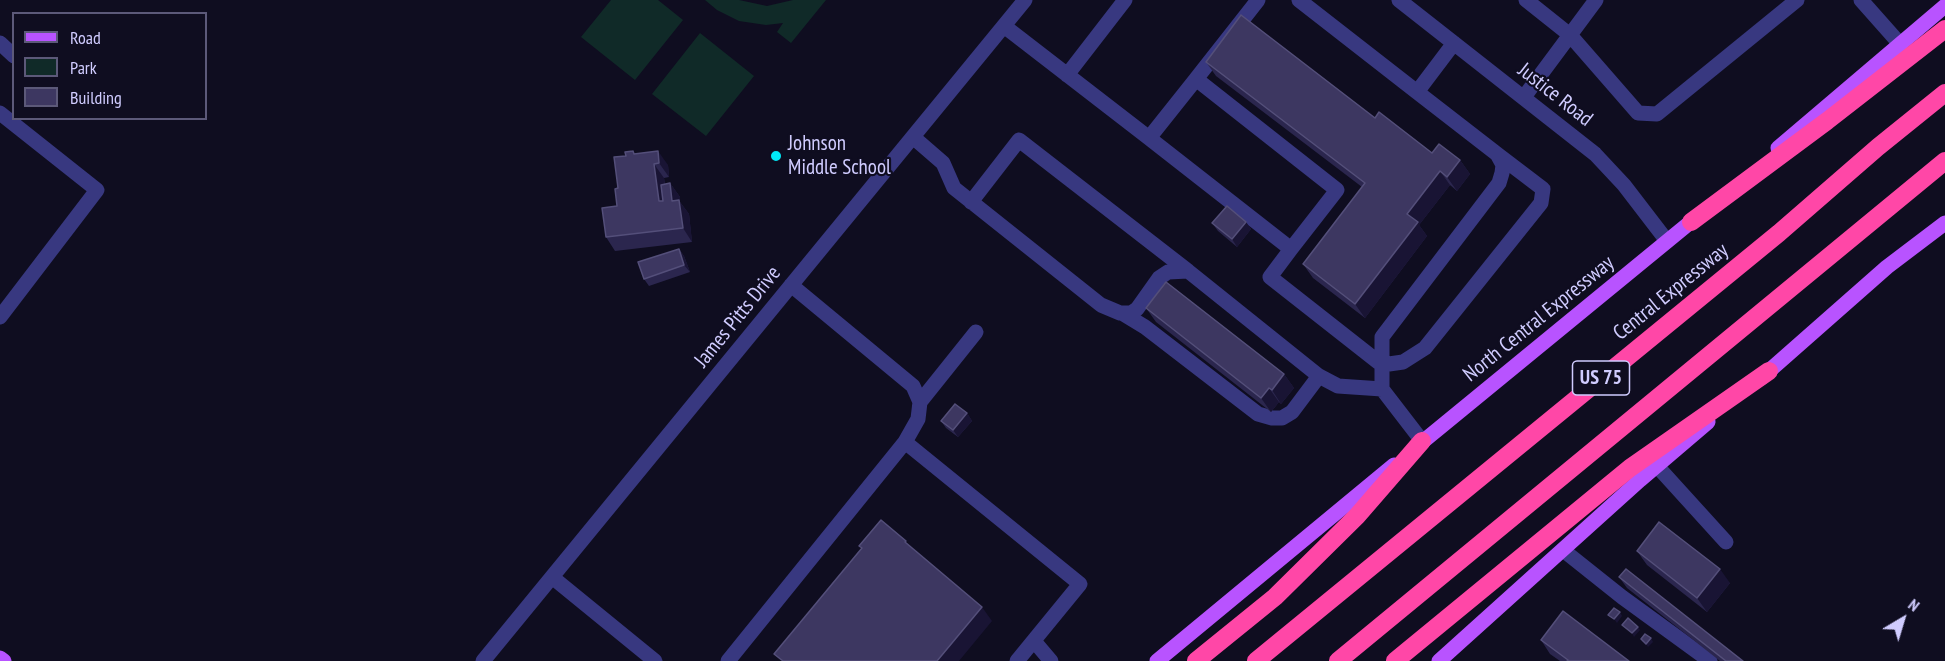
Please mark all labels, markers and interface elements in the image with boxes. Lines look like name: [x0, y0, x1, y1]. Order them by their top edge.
legend: [12, 12, 207, 120]
text: Road: [70, 26, 101, 49]
text: Park: [70, 56, 97, 79]
street label: Justice Road: [1513, 58, 1597, 132]
text: Building: [70, 86, 122, 109]
place label: Johnson Middle School: [788, 131, 891, 181]
marker: Johnson Middle School: [769, 149, 783, 163]
street label: Central Expressway: [1609, 238, 1733, 346]
street label: North Central Expressway: [1459, 251, 1619, 387]
street label: James Pitts Drive: [690, 261, 786, 373]
road number: US 75: [1572, 361, 1630, 395]
north arrow: [1873, 589, 1933, 649]
text: N: [1905, 594, 1924, 615]

